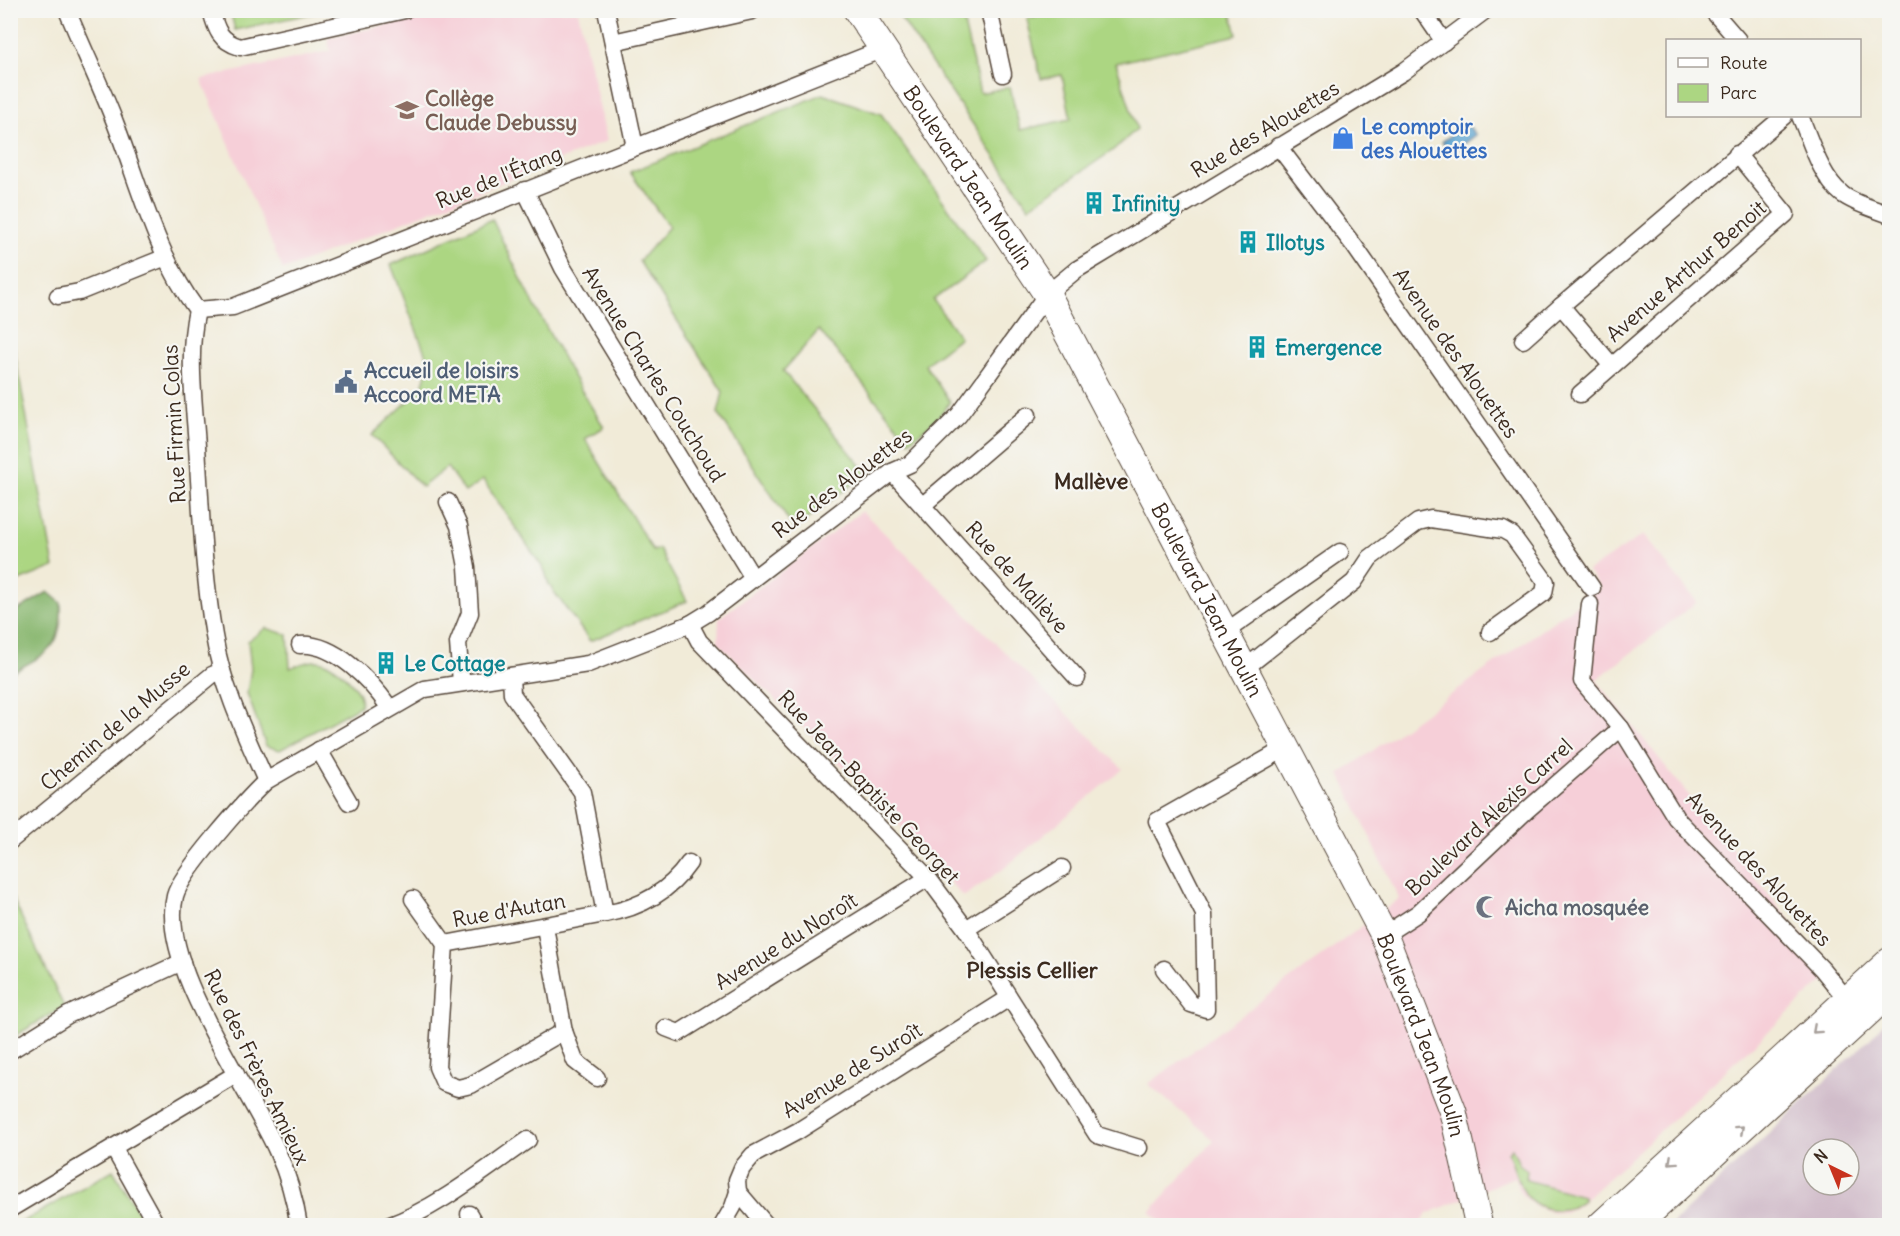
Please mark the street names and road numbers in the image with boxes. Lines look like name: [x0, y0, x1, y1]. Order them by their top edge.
street label: Rue des Alouettes: [1186, 74, 1344, 184]
street label: Boulevard Jean Moulin: [898, 80, 1040, 274]
street label: Rue de l'Étang: [432, 139, 566, 215]
street label: Avenue Arthur Benoit: [1600, 194, 1772, 348]
street label: Avenue Charles Couchoud: [577, 261, 731, 487]
street label: Avenue des Alouettes: [1387, 263, 1525, 443]
street label: Rue Firmin Colas: [156, 344, 192, 504]
street label: Rue des Alouettes: [767, 422, 917, 544]
street label: Boulevard Jean Moulin: [1146, 498, 1270, 701]
street label: Rue de Mallève: [960, 515, 1074, 639]
street label: Chemin de la Musse: [35, 655, 195, 797]
street label: Rue Jean-Baptiste Georget: [772, 684, 966, 890]
street label: Boulevard Alexis Carrel: [1400, 732, 1578, 902]
street label: Avenue des Alouettes: [1680, 786, 1838, 952]
street label: Avenue du Noroît: [710, 886, 862, 996]
street label: Rue d'Autan: [450, 887, 568, 933]
street label: Boulevard Jean Moulin: [1371, 930, 1472, 1139]
street label: Rue des Frères Amieux: [198, 965, 316, 1169]
street label: Avenue de Suroît: [777, 1016, 927, 1124]

